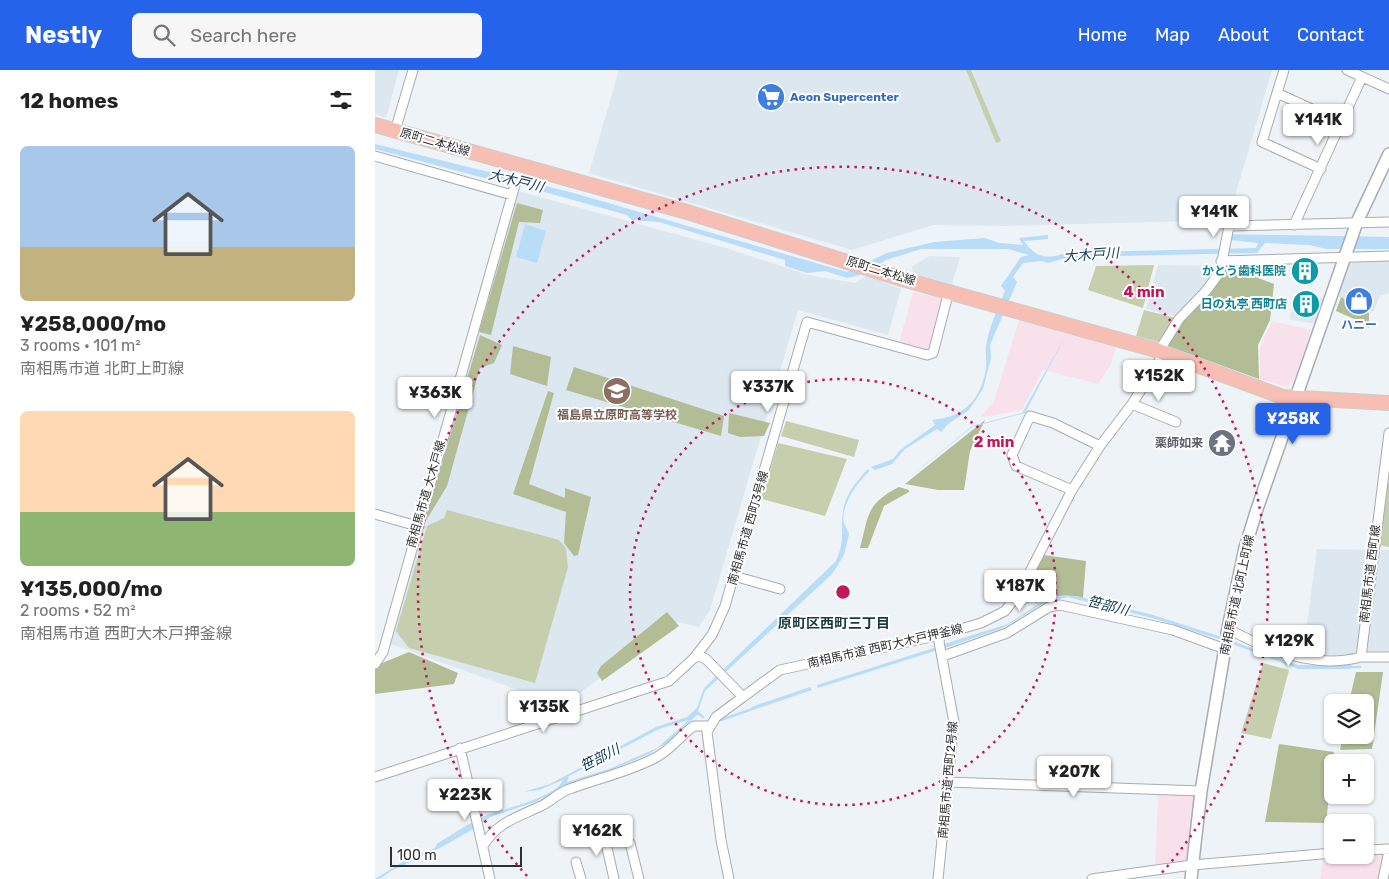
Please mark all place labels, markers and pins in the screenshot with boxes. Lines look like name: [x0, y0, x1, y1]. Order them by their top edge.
supermarket icon: Aeon Supercenter: [756, 82, 786, 112]
place label: Aeon Supercenter: [790, 90, 900, 104]
pin: ¥141K: [1283, 104, 1353, 146]
pin: ¥141K: [1179, 196, 1249, 238]
building icon: かとう歯科医院: [1290, 256, 1320, 286]
place label: かとう歯科医院: [1202, 264, 1286, 278]
shop icon: ハニー: [1344, 286, 1374, 316]
building icon: 日の丸亭 西町店: [1291, 289, 1321, 319]
place label: 日の丸亭 西町店: [1200, 297, 1287, 311]
place label: ハニー: [1341, 318, 1377, 332]
pin: ¥152K: [1124, 360, 1194, 402]
pin: ¥337K: [733, 370, 803, 413]
pin: ¥363K: [400, 376, 470, 419]
school or university icon: 福島県立原町高等学校: [602, 376, 632, 406]
pin: ¥258K: [1258, 402, 1328, 445]
place label: 福島県立原町高等学校: [557, 408, 677, 422]
temple icon: 薬師如来: [1207, 428, 1237, 458]
place label: 薬師如来: [1155, 436, 1203, 450]
pin: ¥187K: [985, 570, 1055, 612]
centre of rings: [834, 583, 852, 601]
pin: ¥129K: [1254, 624, 1324, 667]
pin: ¥135K: [509, 690, 579, 733]
pin: ¥207K: [1039, 756, 1109, 798]
pin: ¥223K: [430, 778, 500, 821]
pin: ¥162K: [562, 814, 632, 857]

